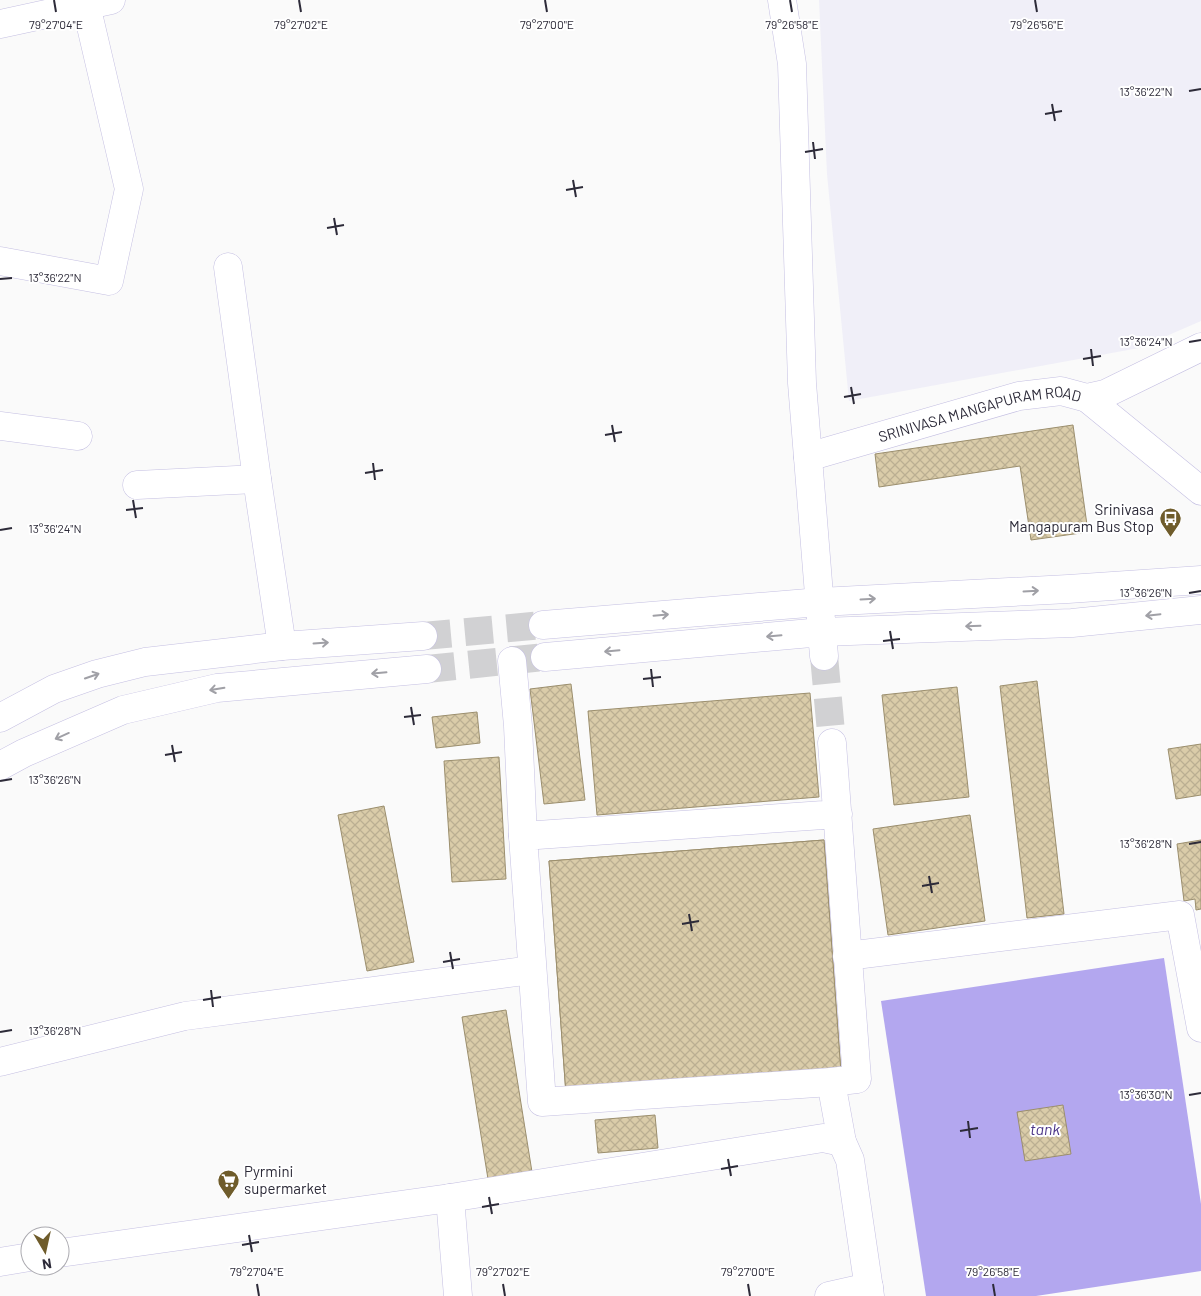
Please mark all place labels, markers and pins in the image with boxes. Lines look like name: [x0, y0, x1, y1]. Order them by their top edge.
place label: Srinivasa Mangapuram Bus Stop: [1009, 500, 1154, 535]
bus stop icon: Srinivasa Mangapuram Bus Stop: [1158, 506, 1182, 537]
place label: Pyrmini supermarket: [244, 1162, 327, 1197]
supermarket icon: Pyrmini supermarket: [216, 1168, 240, 1199]

